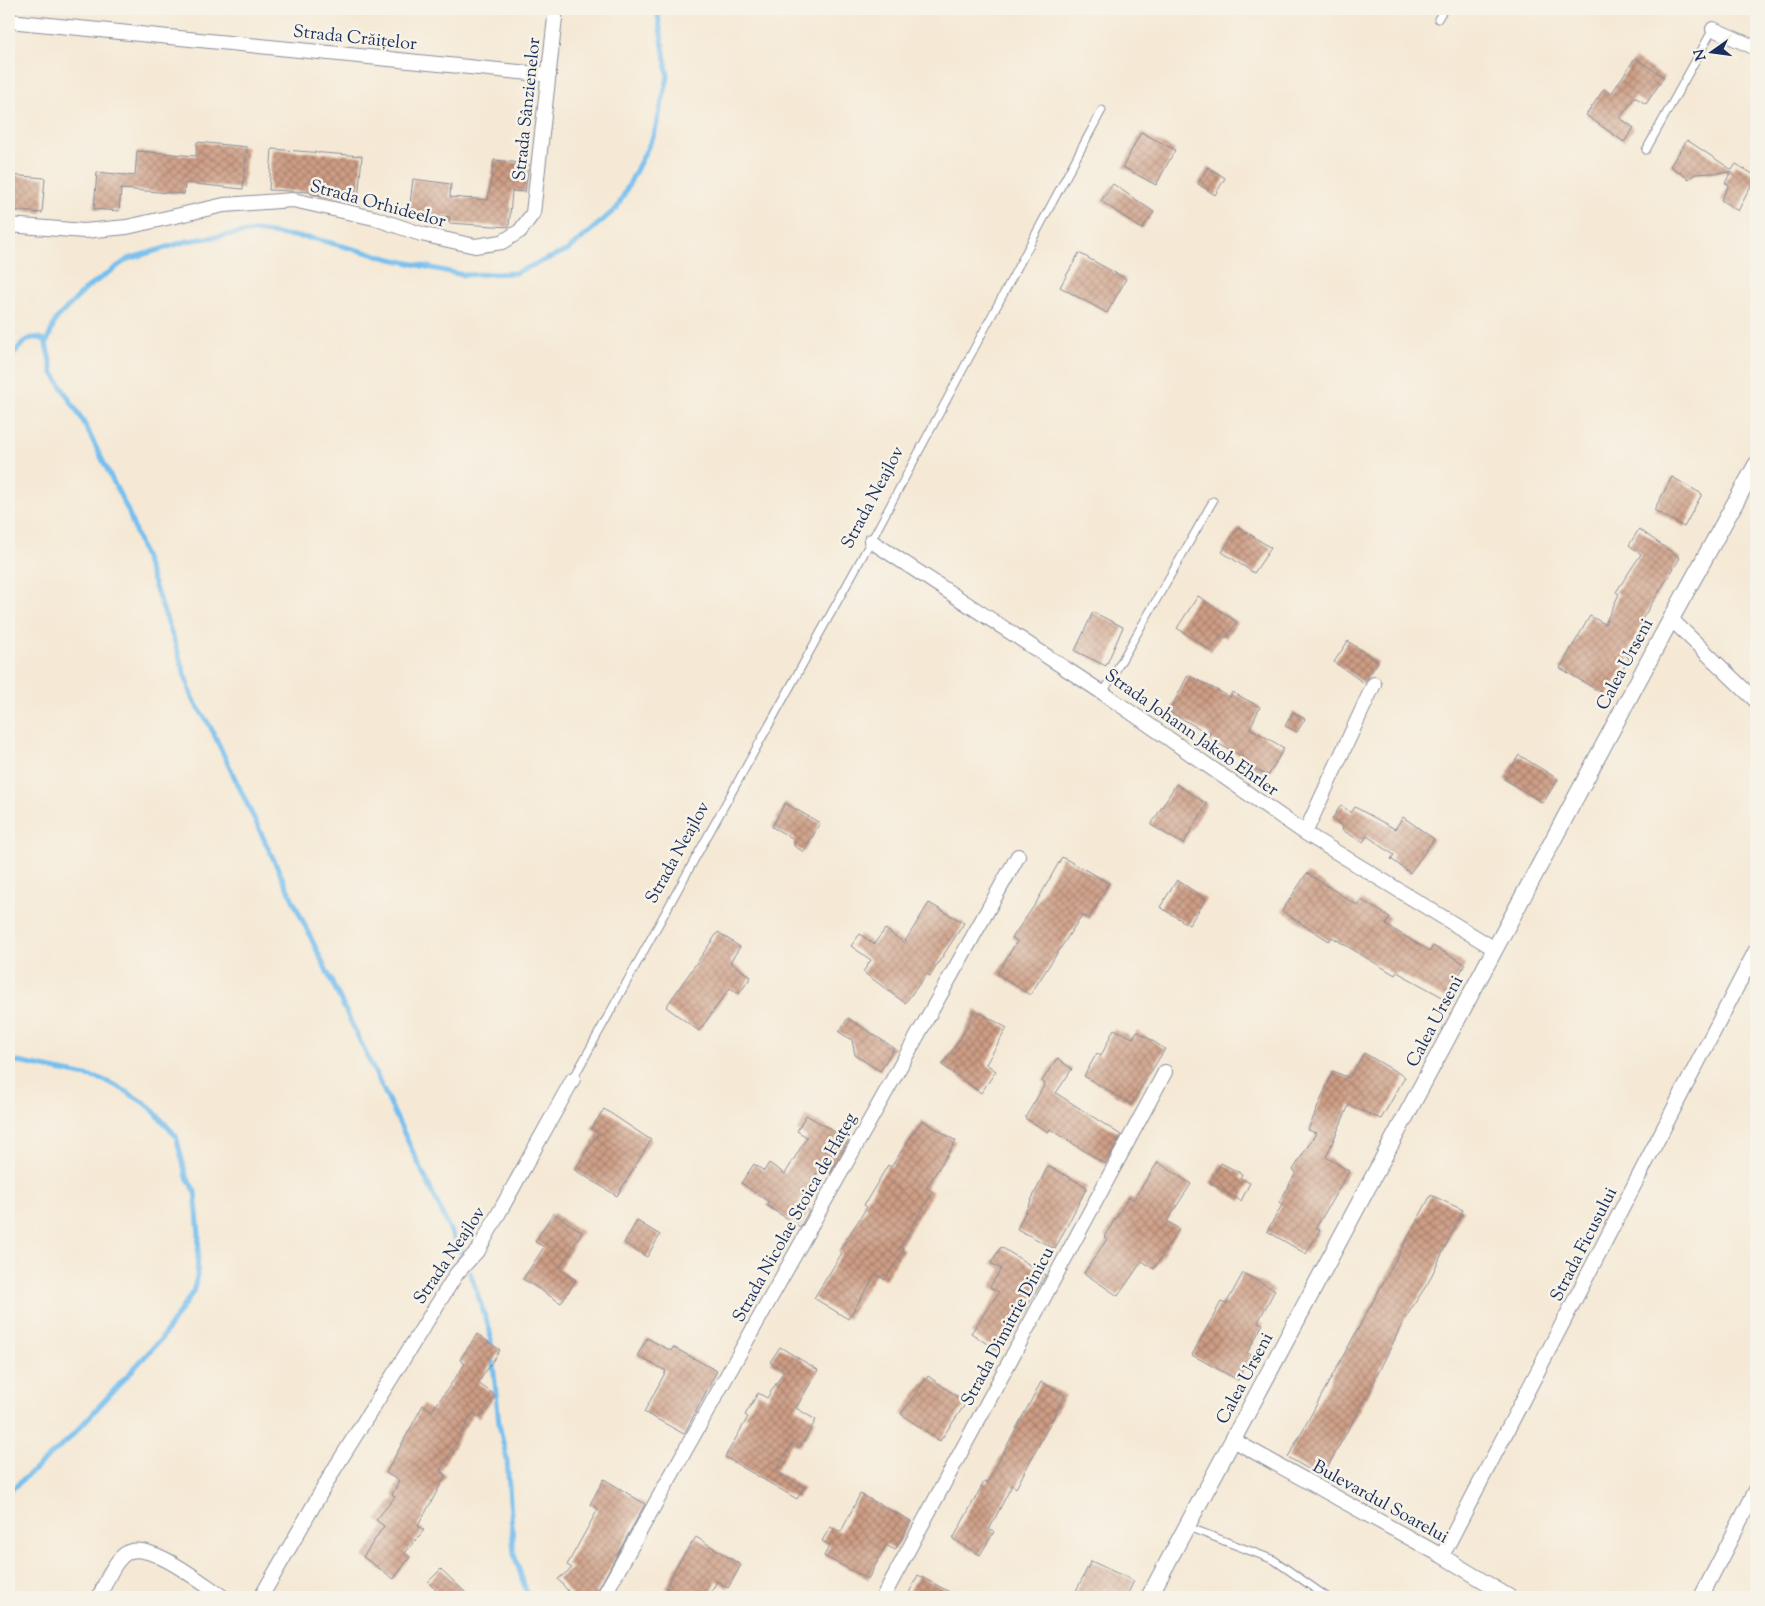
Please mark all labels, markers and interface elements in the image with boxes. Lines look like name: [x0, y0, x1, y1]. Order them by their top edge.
street label: Strada Crăițelor: [292, 20, 418, 58]
north arrow: [1688, 28, 1738, 78]
street label: Strada Sânzienelor: [508, 36, 548, 182]
text: N: [1690, 47, 1712, 63]
street label: Strada Orhideelor: [307, 174, 449, 236]
street label: Strada Neajlov: [836, 441, 912, 554]
street label: Calea Urseni: [1591, 614, 1661, 715]
street label: Strada Johann Jakob Ehrler: [1099, 664, 1283, 804]
street label: Strada Neajlov: [640, 797, 718, 909]
street label: Calea Urseni: [1401, 971, 1471, 1072]
street label: Strada Nicolae Stoica de Hațeg: [727, 1108, 865, 1328]
street label: Strada Ficusului: [1545, 1183, 1625, 1306]
street label: Strada Neajlov: [408, 1201, 493, 1310]
street label: Strada Dimitrie Dinicu: [956, 1243, 1062, 1411]
street label: Calea Urseni: [1211, 1328, 1281, 1429]
street label: Bulevardul Soarelui: [1307, 1455, 1453, 1551]

